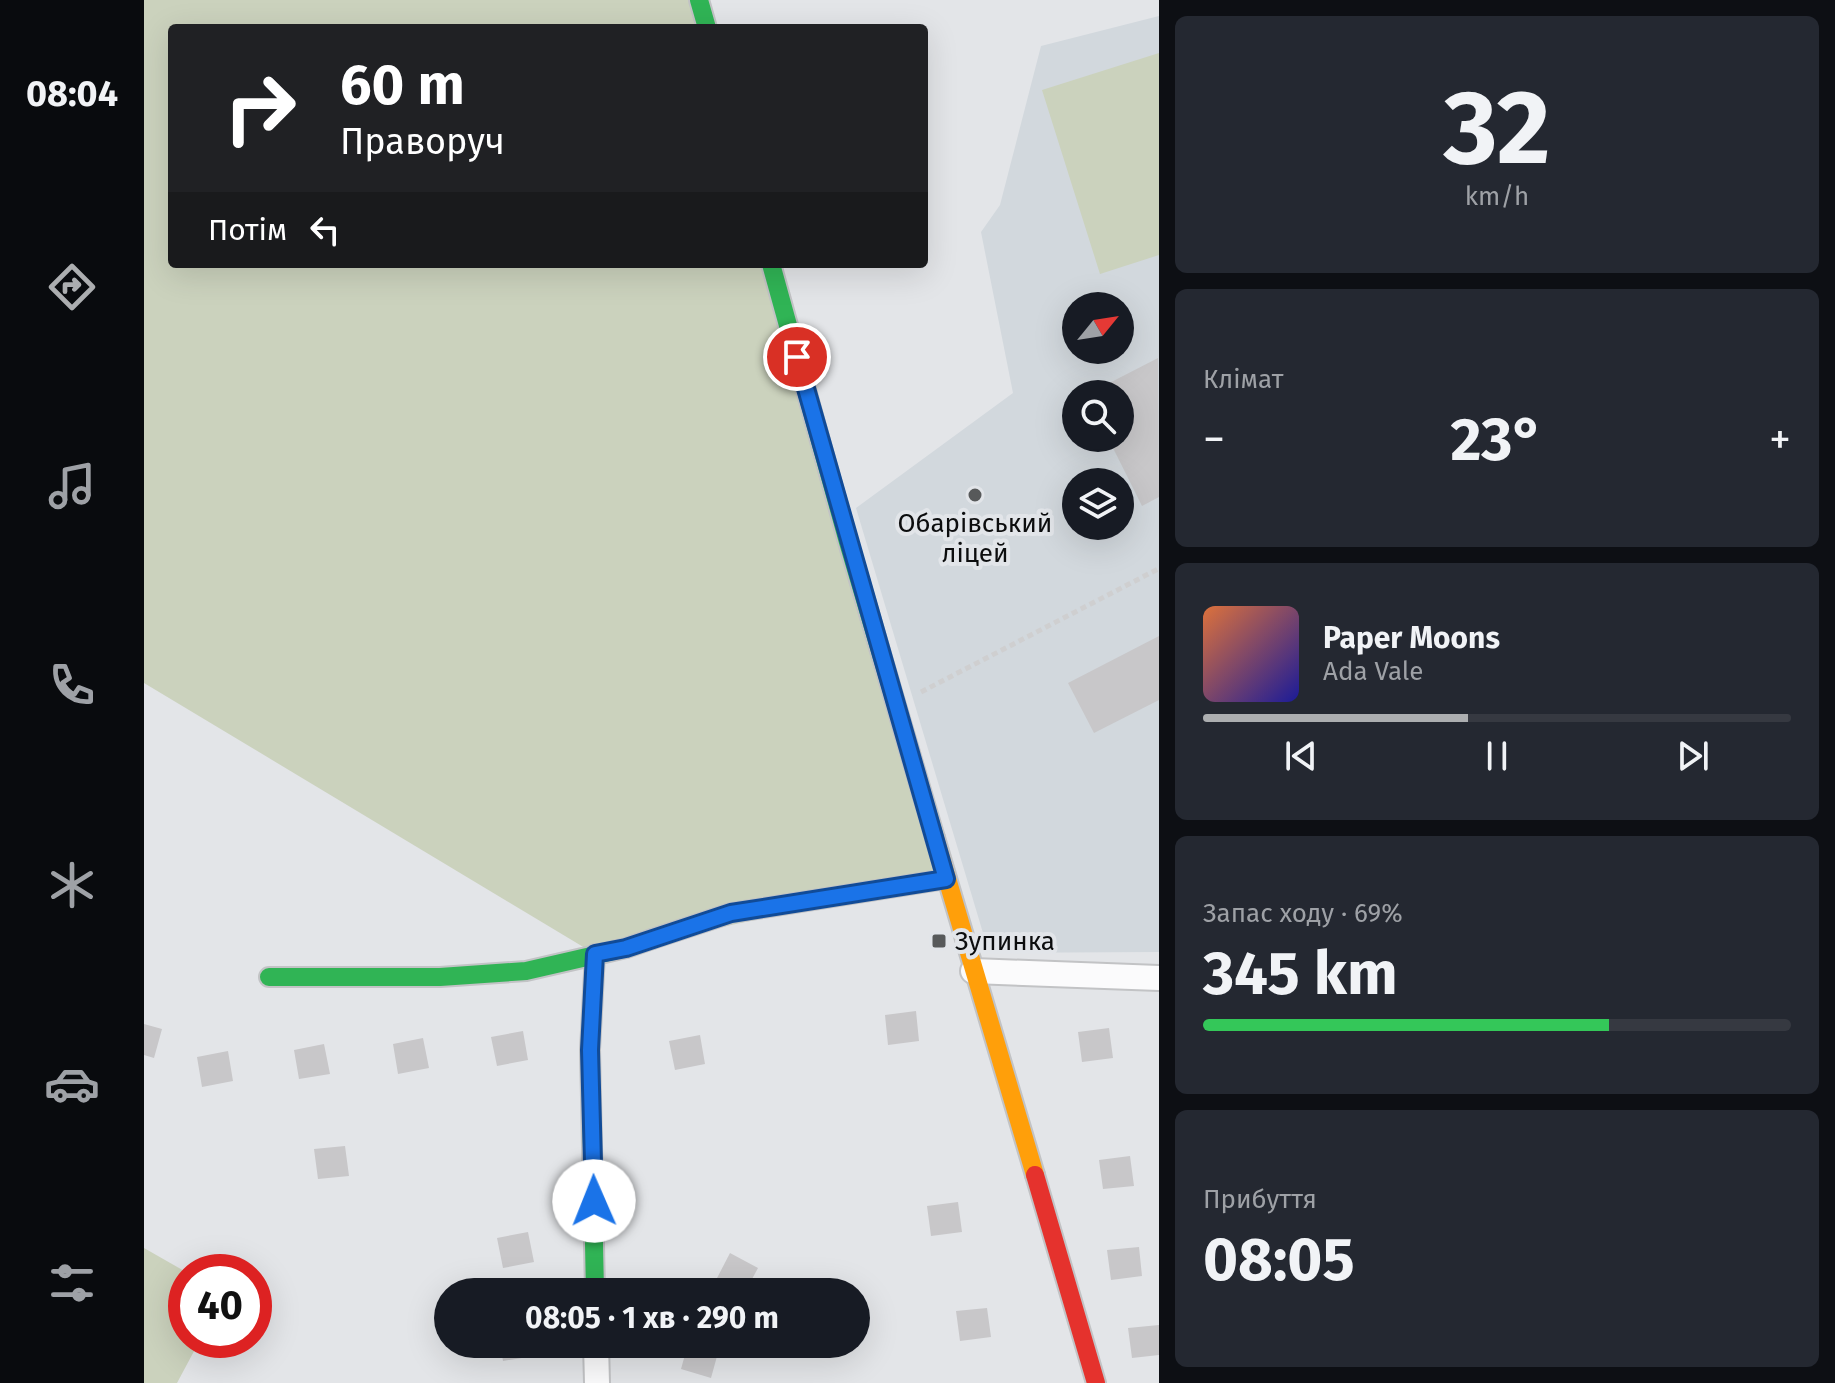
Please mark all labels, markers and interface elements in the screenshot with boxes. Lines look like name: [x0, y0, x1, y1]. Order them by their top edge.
text: 60 m: [340, 52, 465, 119]
icon: right: [208, 56, 312, 160]
text: 32: [1444, 66, 1550, 191]
text: 08:04: [26, 72, 118, 116]
text: Праворуч: [340, 120, 505, 164]
text: km/h: [1465, 181, 1529, 212]
icon: left: [303, 208, 347, 252]
text: Потім: [208, 212, 287, 248]
icon: directions: [44, 259, 100, 315]
north arrow: [1062, 292, 1134, 364]
map controls: [1062, 292, 1134, 540]
pin: [763, 323, 831, 391]
icon: arrive: [775, 335, 819, 379]
text: Клімат: [1203, 364, 1283, 395]
button: search: [1062, 380, 1134, 452]
text: 23°: [1450, 404, 1544, 476]
text: −: [1203, 413, 1225, 466]
text: +: [1769, 413, 1791, 466]
icon: music: [44, 458, 100, 514]
button: layers: [1062, 468, 1134, 540]
marker: Обарівський ліцей: [966, 486, 984, 504]
place label: Обарівський ліцей: [898, 508, 1052, 569]
text: Paper Moons: [1323, 620, 1500, 656]
text: Ada Vale: [1323, 656, 1423, 687]
icon: phone: [44, 657, 100, 713]
icon: previous: [1279, 734, 1323, 778]
icon: pause: [1475, 734, 1519, 778]
icon: next: [1671, 734, 1715, 778]
icon: climate: [44, 857, 100, 913]
text: Запас ходу · 69%: [1203, 898, 1403, 929]
place label: Зупинка: [955, 926, 1055, 957]
marker: Зупинка: [930, 932, 948, 950]
text: 345 km: [1203, 938, 1398, 1010]
icon: car: [44, 1056, 100, 1112]
position arrow: [552, 1159, 636, 1243]
text: Прибуття: [1203, 1184, 1317, 1215]
text: 08:05: [1203, 1224, 1355, 1296]
speed limit sign: 40: [168, 1254, 272, 1358]
icon: filters: [44, 1255, 100, 1311]
text: 08:05 · 1 хв · 290 m: [525, 1300, 779, 1336]

